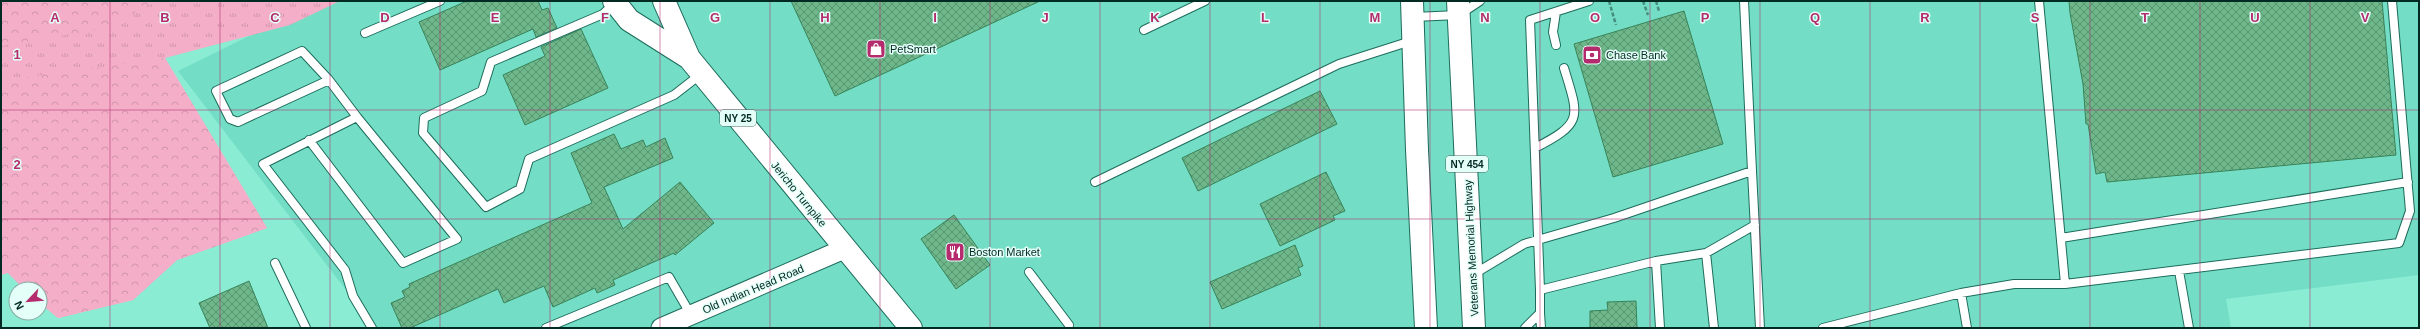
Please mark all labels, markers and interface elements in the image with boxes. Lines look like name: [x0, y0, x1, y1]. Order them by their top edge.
text: A: [50, 10, 60, 25]
text: B: [160, 10, 170, 25]
text: C: [270, 10, 280, 25]
text: D: [380, 10, 390, 25]
text: E: [491, 10, 500, 25]
text: F: [601, 10, 609, 25]
text: G: [710, 10, 720, 25]
text: H: [820, 10, 830, 25]
text: I: [933, 10, 937, 25]
text: J: [1041, 10, 1049, 25]
text: K: [1150, 10, 1160, 25]
text: L: [1261, 10, 1269, 25]
text: M: [1370, 10, 1380, 25]
text: N: [1480, 10, 1490, 25]
text: O: [1590, 10, 1600, 25]
text: P: [1701, 10, 1710, 25]
text: Q: [1810, 10, 1820, 25]
text: R: [1920, 10, 1930, 25]
text: S: [2031, 10, 2040, 25]
text: T: [2141, 10, 2149, 25]
text: U: [2250, 10, 2260, 25]
text: V: [2361, 10, 2370, 25]
shop icon: PetSmart: [865, 38, 887, 60]
place label: PetSmart: [890, 43, 936, 55]
bank icon: Chase Bank: [1581, 44, 1603, 66]
text: 1: [13, 47, 21, 62]
place label: Chase Bank: [1606, 49, 1666, 61]
road number: NY 25: [720, 110, 756, 126]
road number: NY 454: [1446, 156, 1488, 172]
text: 2: [13, 157, 21, 172]
street label: Jericho Turnpike: [769, 159, 829, 229]
street label: Veterans Memorial Highway: [1461, 179, 1481, 317]
restaurant icon: Boston Market: [944, 241, 966, 263]
place label: Boston Market: [969, 246, 1040, 258]
street label: Old Indian Head Road: [701, 262, 805, 316]
north arrow: [8, 281, 48, 321]
text: N: [12, 299, 26, 312]

